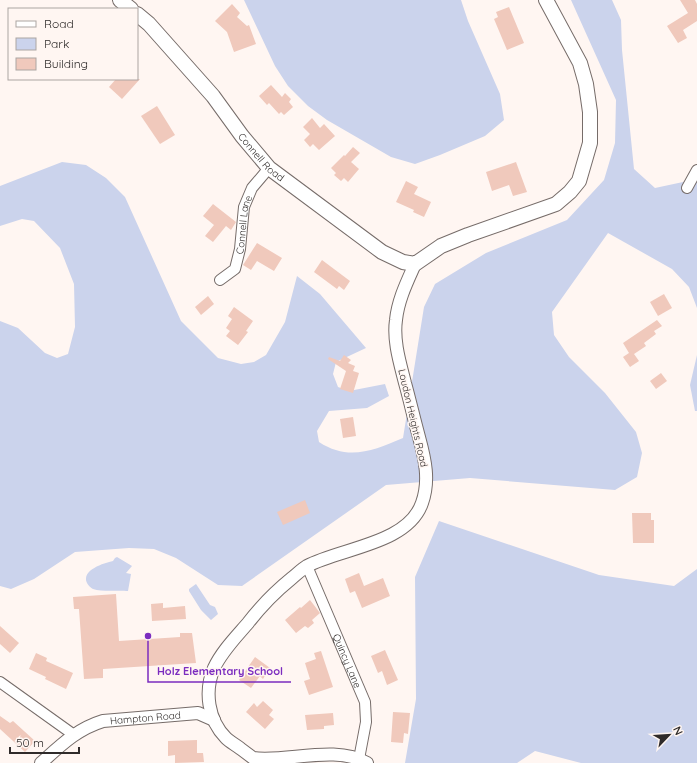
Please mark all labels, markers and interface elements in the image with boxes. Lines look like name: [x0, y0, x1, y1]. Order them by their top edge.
legend: [8, 8, 138, 80]
text: Road: [44, 16, 74, 31]
text: Park: [44, 36, 69, 51]
text: Building: [44, 56, 88, 71]
street label: Connell Road: [236, 130, 287, 184]
street label: Connell Lane: [232, 193, 255, 256]
street label: Loudon Heights Road: [395, 368, 431, 468]
street label: Quincy Lane: [330, 632, 365, 690]
callout: Holz Elementary School: [148, 659, 291, 682]
text: Holz Elementary School: [157, 664, 283, 678]
street label: Hampton Road: [109, 708, 181, 727]
north arrow: [649, 715, 689, 755]
text: N: [670, 724, 686, 737]
scale bar: [10, 729, 79, 755]
text: 50 m: [16, 735, 44, 750]

